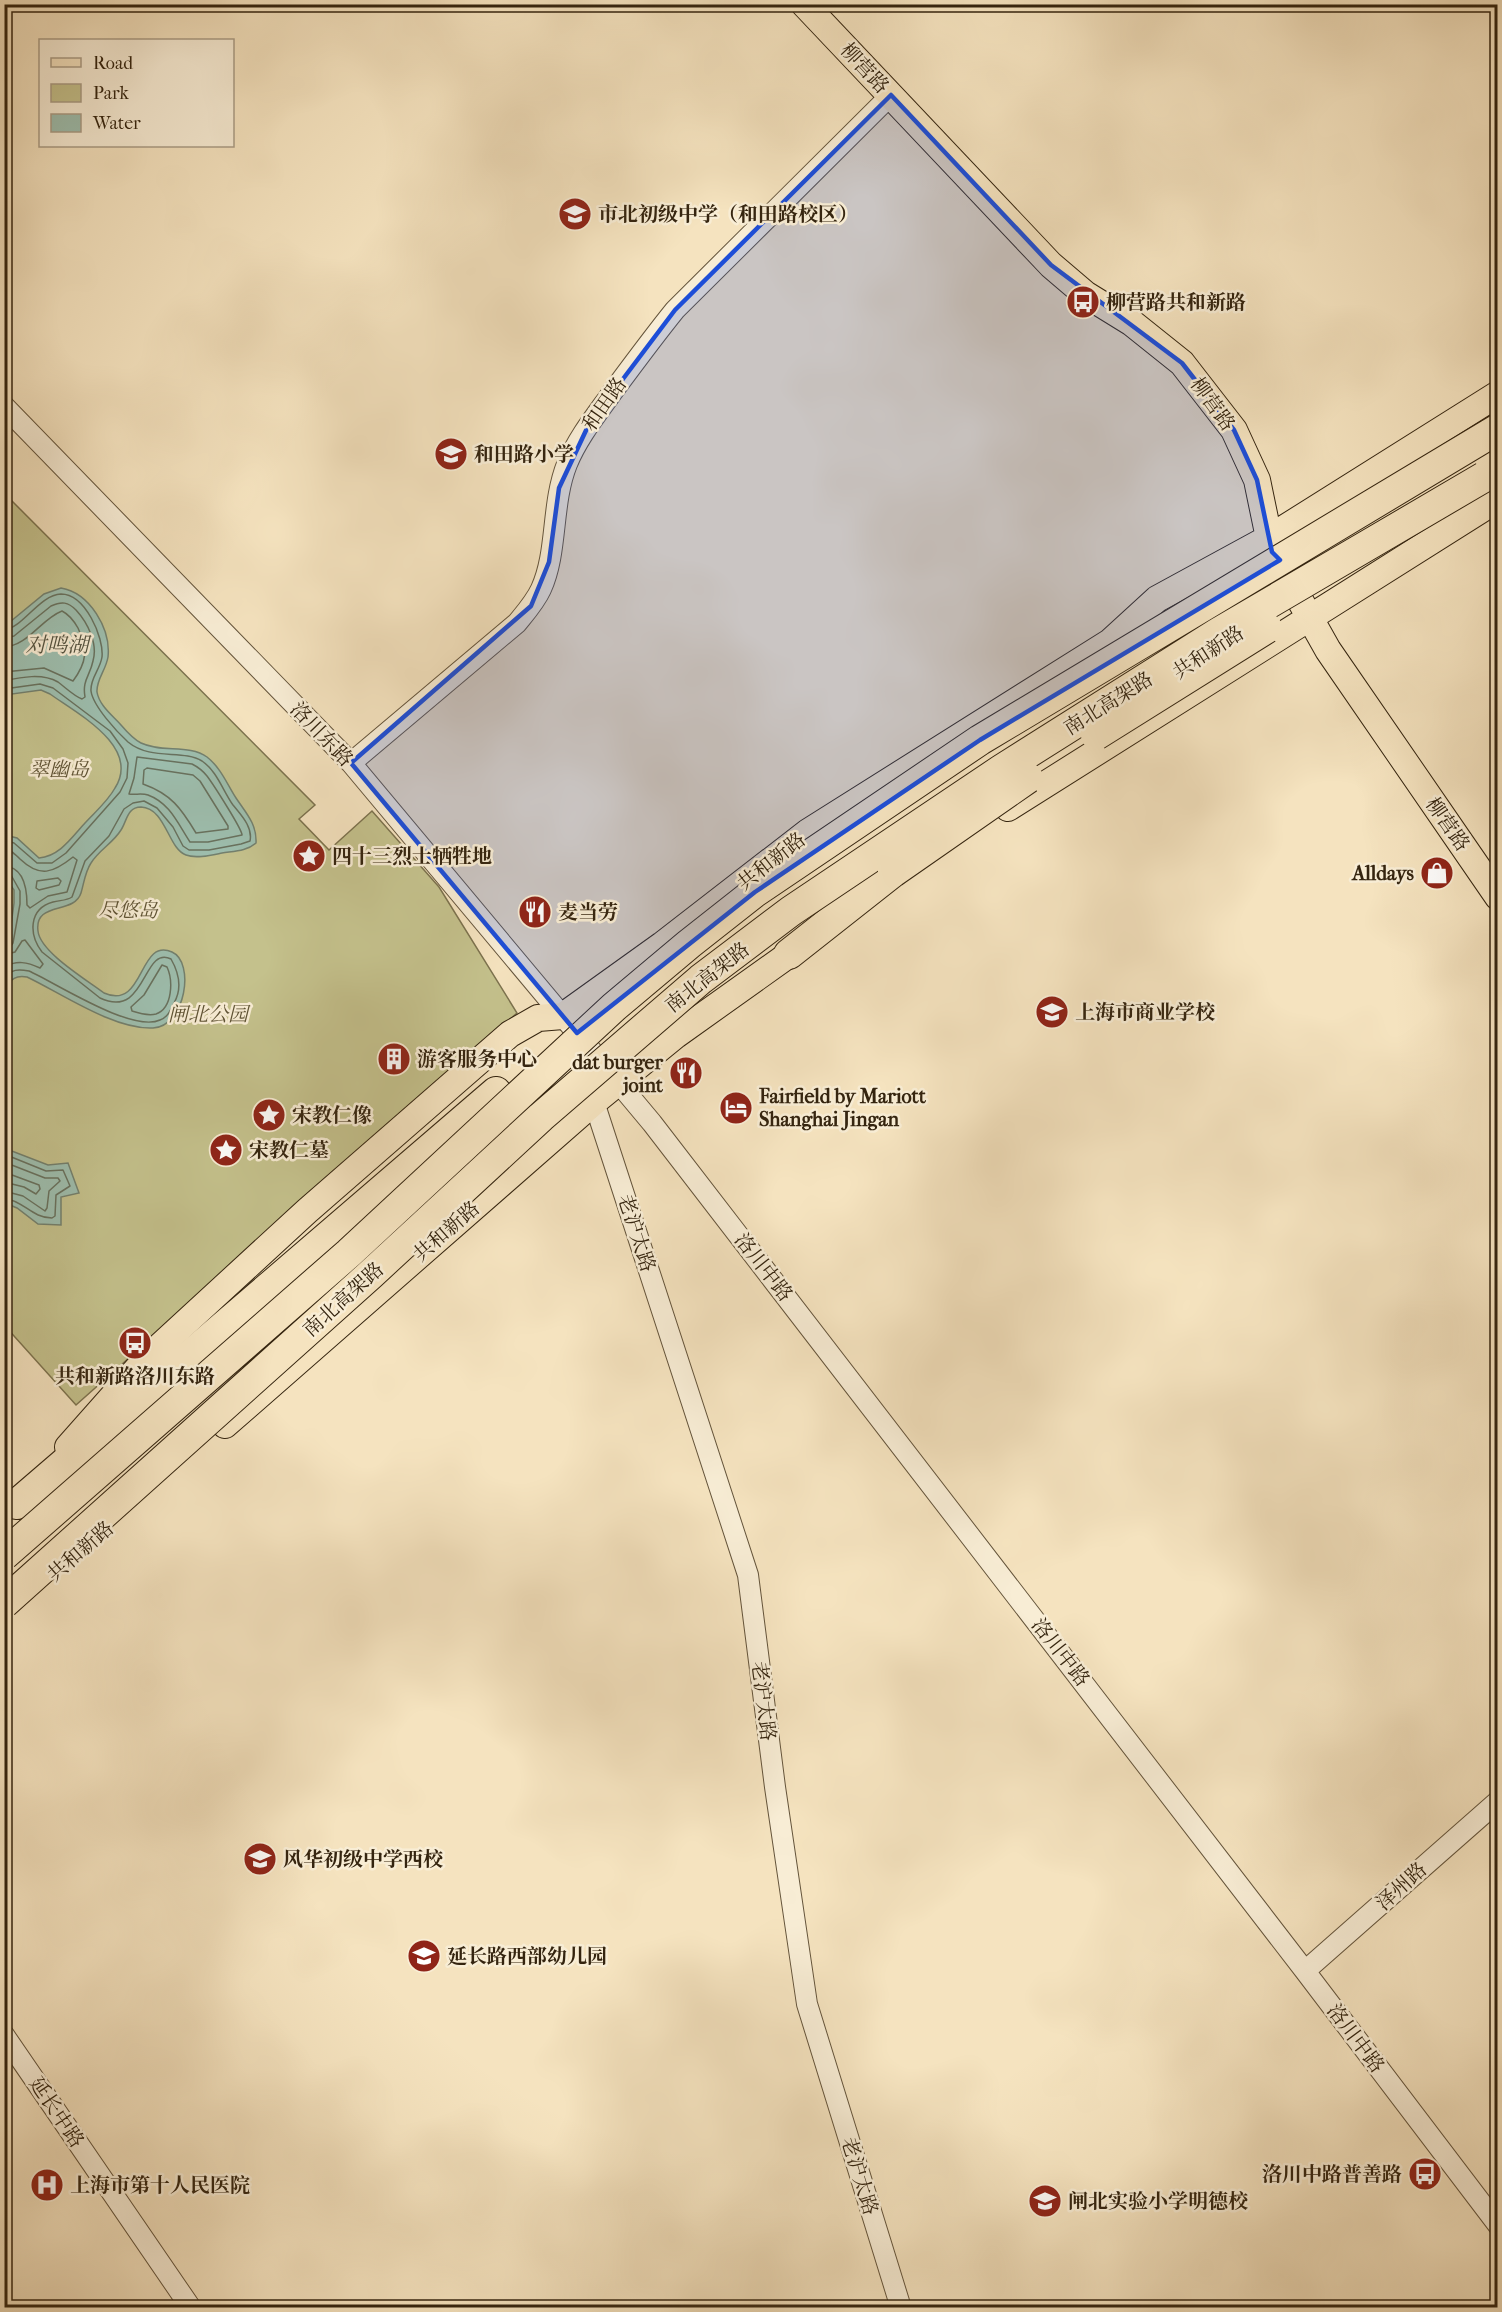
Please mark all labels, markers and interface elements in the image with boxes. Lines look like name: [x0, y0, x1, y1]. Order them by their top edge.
legend: [39, 39, 234, 147]
street label: 柳营路: [836, 39, 894, 98]
text: Road: [93, 53, 133, 74]
text: Park: [93, 83, 130, 104]
text: Water: [92, 113, 141, 134]
school or university icon: 市北初级中学（和田路校区）: [557, 196, 593, 232]
place label: 市北初级中学（和田路校区）: [598, 203, 858, 226]
bus stop icon: 柳营路共和新路: [1065, 284, 1101, 320]
place label: 柳营路共和新路: [1106, 291, 1246, 314]
street label: 和田路: [578, 373, 631, 435]
street label: 柳营路: [1186, 373, 1240, 435]
school or university icon: 和田路小学: [433, 436, 469, 472]
place label: 和田路小学: [474, 443, 574, 466]
street label: 共和新路: [1168, 621, 1248, 684]
water label: 对鸣湖: [26, 633, 92, 657]
street label: 南北高架路: [1060, 667, 1157, 740]
street label: 洛川东路: [286, 698, 358, 771]
park label: 翠幽岛: [29, 758, 90, 781]
street label: 柳营路: [1421, 793, 1474, 855]
street label: 共和新路: [733, 828, 810, 895]
place icon: 四十三烈士牺牲地: [291, 838, 327, 874]
place label: 四十三烈士牺牲地: [332, 845, 492, 868]
shop icon: Alldays: [1419, 855, 1455, 891]
place label: Alldays: [1350, 862, 1415, 885]
restaurant icon: 麦当劳: [517, 894, 553, 930]
park label: 尽悠岛: [98, 899, 159, 922]
place label: 麦当劳: [558, 901, 618, 924]
street label: 南北高架路: [661, 938, 754, 1017]
school or university icon: 上海市商业学校: [1034, 994, 1070, 1030]
place label: 上海市商业学校: [1075, 1001, 1215, 1024]
park label: 闸北公园: [168, 1003, 251, 1026]
building icon: 游客服务中心: [376, 1041, 412, 1077]
place label: 游客服务中心: [417, 1048, 537, 1071]
place label: dat burger joint: [572, 1051, 664, 1097]
restaurant icon: dat burger joint: [668, 1055, 704, 1091]
place label: Fairfield by Mariott Shanghai Jingan: [758, 1085, 927, 1131]
hotel icon: Fairfield by Mariott Shanghai Jingan: [718, 1090, 754, 1126]
place icon: 宋教仁像: [251, 1097, 287, 1133]
place label: 宋教仁像: [292, 1104, 372, 1127]
place icon: 宋教仁墓: [208, 1132, 244, 1168]
place label: 宋教仁墓: [249, 1139, 329, 1162]
street label: 老沪太路: [613, 1192, 660, 1275]
street label: 共和新路: [409, 1196, 484, 1266]
street label: 洛川中路: [730, 1229, 797, 1306]
street label: 南北高架路: [298, 1257, 388, 1341]
bus stop icon: 共和新路洛川东路: [117, 1325, 153, 1361]
place label: 共和新路洛川东路: [55, 1365, 215, 1388]
street label: 共和新路: [43, 1516, 118, 1586]
street label: 洛川中路: [1027, 1614, 1094, 1691]
street label: 老沪太路: [747, 1660, 780, 1742]
school or university icon: 风华初级中学西校: [242, 1841, 278, 1877]
place label: 风华初级中学西校: [283, 1848, 443, 1871]
street label: 泽州路: [1371, 1858, 1431, 1915]
school or university icon: 延长路西部幼儿园: [406, 1938, 442, 1974]
place label: 延长路西部幼儿园: [447, 1945, 607, 1968]
street label: 洛川中路: [1322, 1999, 1389, 2077]
street label: 延长中路: [25, 2073, 88, 2152]
street label: 老沪太路: [837, 2135, 882, 2218]
bus stop icon: 洛川中路普善路: [1407, 2156, 1443, 2192]
place label: 洛川中路普善路: [1262, 2163, 1402, 2186]
hospital icon: 上海市第十人民医院: [29, 2167, 65, 2203]
place label: 上海市第十人民医院: [70, 2174, 250, 2197]
school or university icon: 闸北实验小学明德校: [1027, 2183, 1063, 2219]
place label: 闸北实验小学明德校: [1068, 2190, 1248, 2213]

